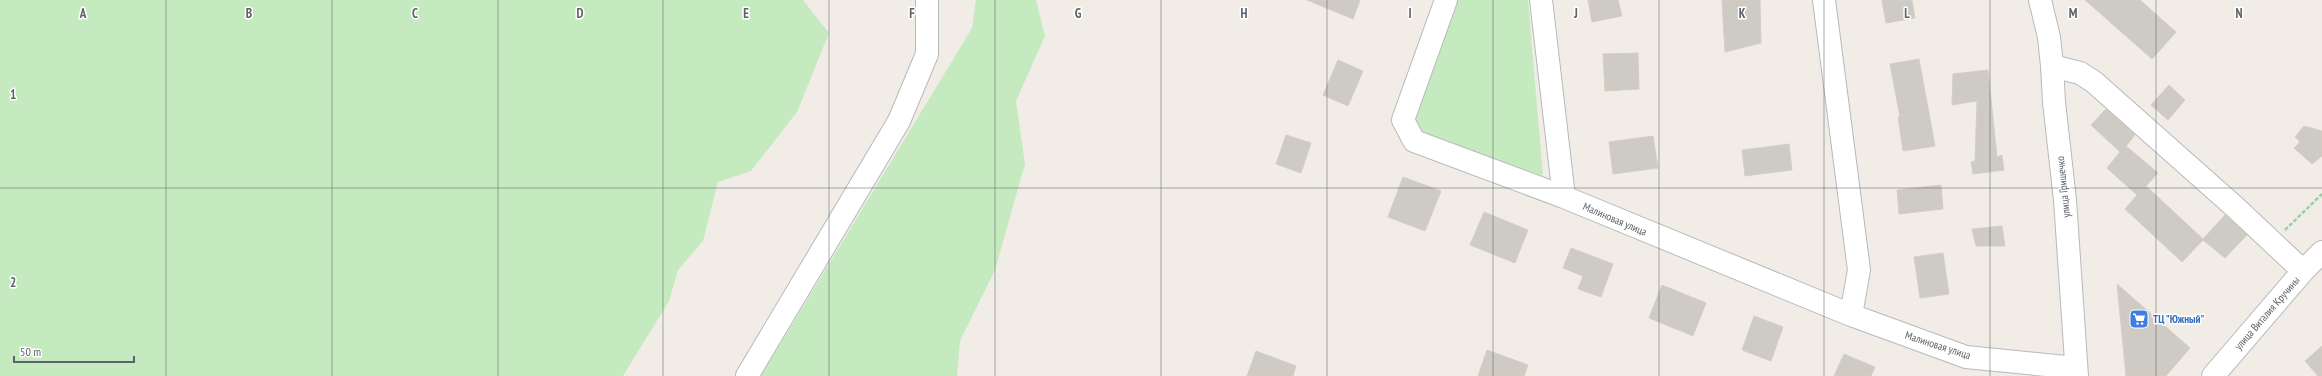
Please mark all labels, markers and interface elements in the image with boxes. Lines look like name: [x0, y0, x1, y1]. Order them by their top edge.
text: A: [79, 5, 87, 22]
text: B: [246, 5, 252, 22]
text: C: [412, 5, 418, 22]
text: D: [577, 5, 584, 22]
text: E: [743, 5, 749, 22]
text: F: [909, 5, 915, 22]
text: G: [1075, 5, 1082, 22]
text: H: [1241, 5, 1248, 22]
text: I: [1408, 5, 1412, 22]
text: J: [1573, 5, 1578, 22]
text: K: [1739, 5, 1746, 22]
text: L: [1904, 5, 1910, 22]
text: M: [2069, 5, 2078, 22]
text: N: [2235, 5, 2243, 22]
text: 1: [10, 86, 16, 103]
street label: улица Гришечко: [2053, 155, 2073, 218]
street label: Малиновая улица: [1581, 199, 1649, 239]
street label: улица Виталия Кручины: [2231, 273, 2303, 353]
text: 2: [10, 274, 16, 291]
supermarket icon: ТЦ "Южный": [2128, 308, 2150, 330]
place label: ТЦ "Южный": [2153, 312, 2205, 326]
street label: Малиновая улица: [1903, 328, 1973, 362]
scale bar: [14, 338, 134, 364]
text: 50 m: [20, 344, 41, 359]

